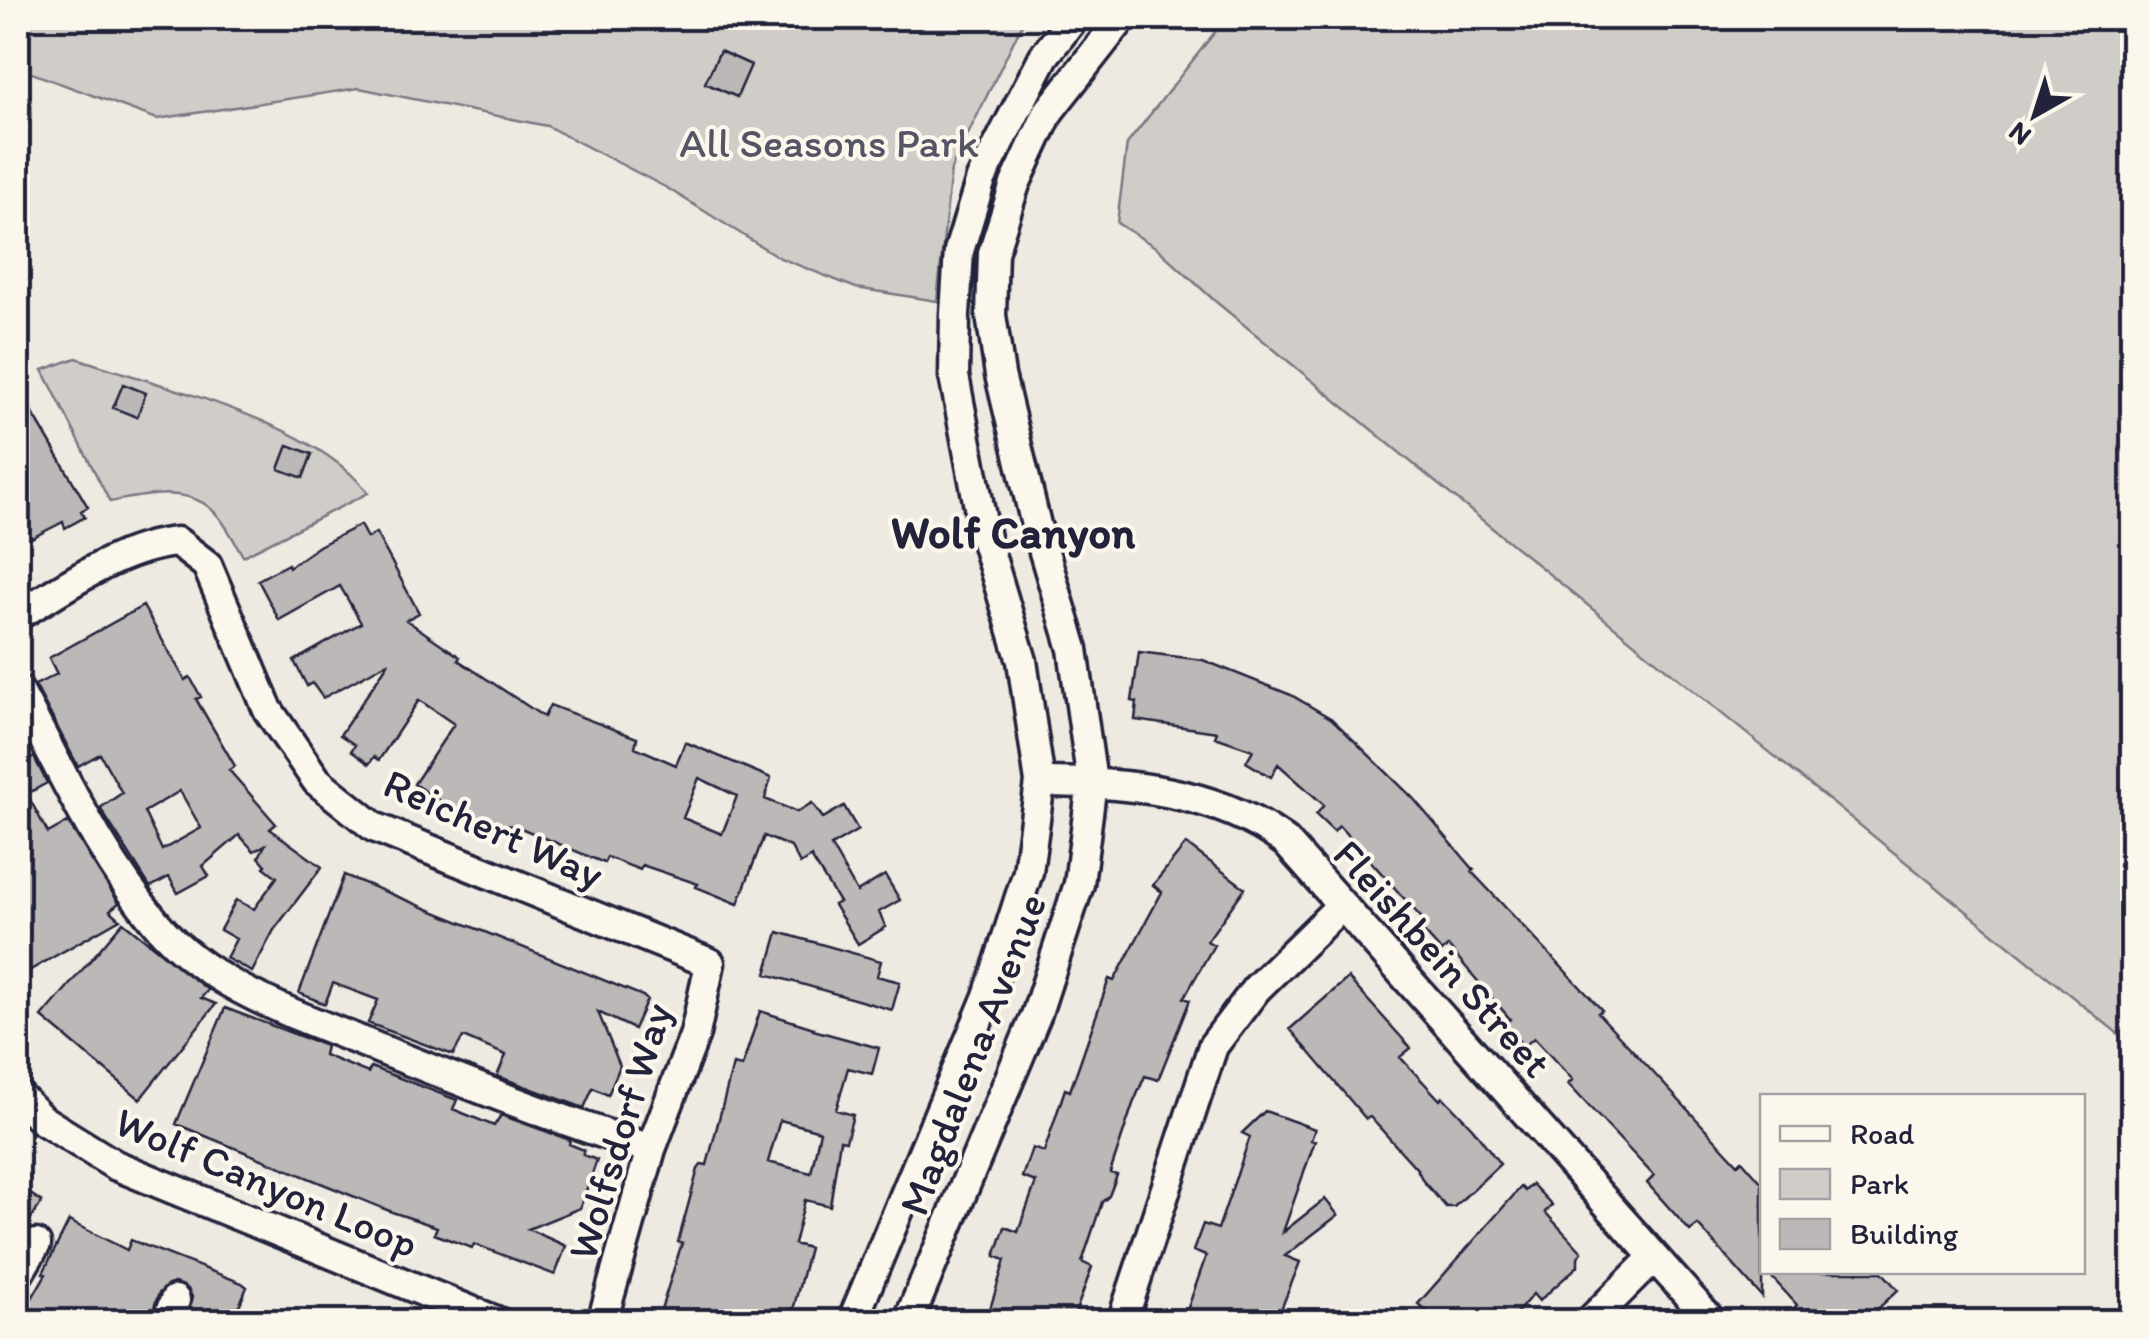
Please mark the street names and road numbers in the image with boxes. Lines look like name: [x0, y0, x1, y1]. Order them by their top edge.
street label: Reichert Way: [376, 757, 612, 900]
street label: Fleishbein Street: [1323, 829, 1563, 1088]
street label: Magdalena Avenue: [888, 886, 1057, 1222]
street label: Wolfsdorf Way: [556, 996, 683, 1266]
street label: Wolf Canyon Loop: [108, 1096, 426, 1269]

